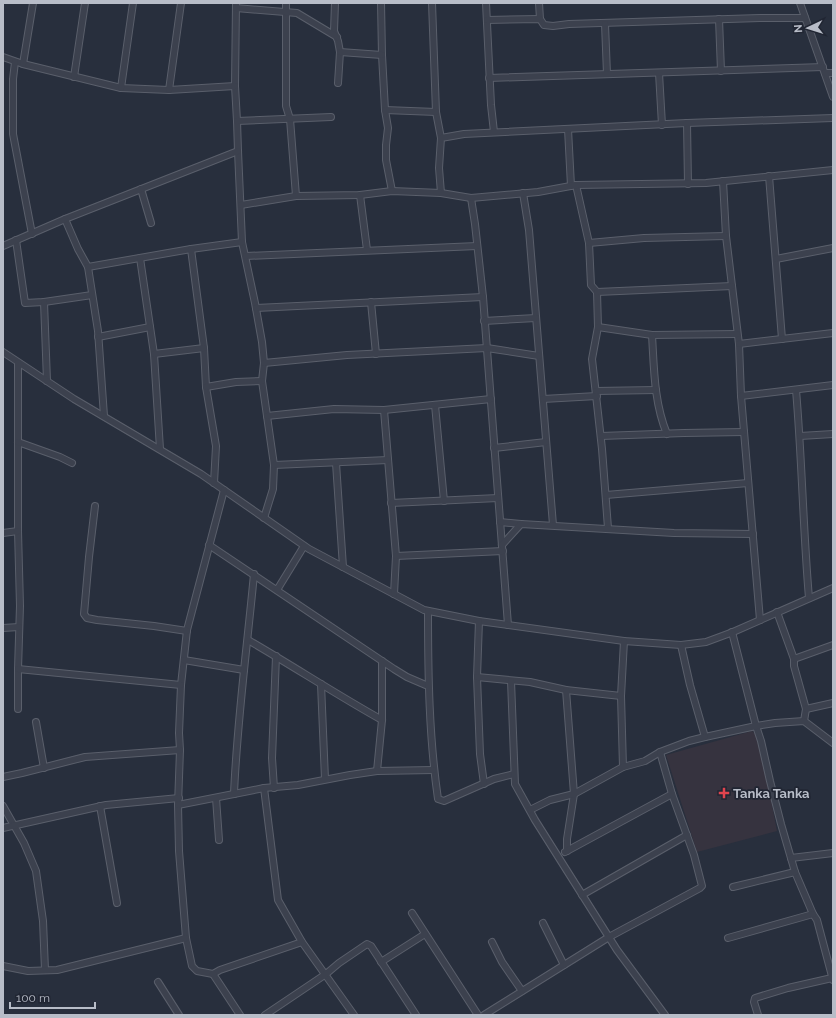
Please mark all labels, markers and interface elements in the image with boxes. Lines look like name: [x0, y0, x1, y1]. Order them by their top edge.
north arrow: [788, 8, 828, 48]
text: N: [792, 24, 805, 33]
place label: Tanka Tanka: [733, 786, 810, 801]
marker: Tanka Tanka: [718, 787, 730, 799]
scale bar: [10, 984, 95, 1010]
text: 100 m: [16, 991, 50, 1005]

